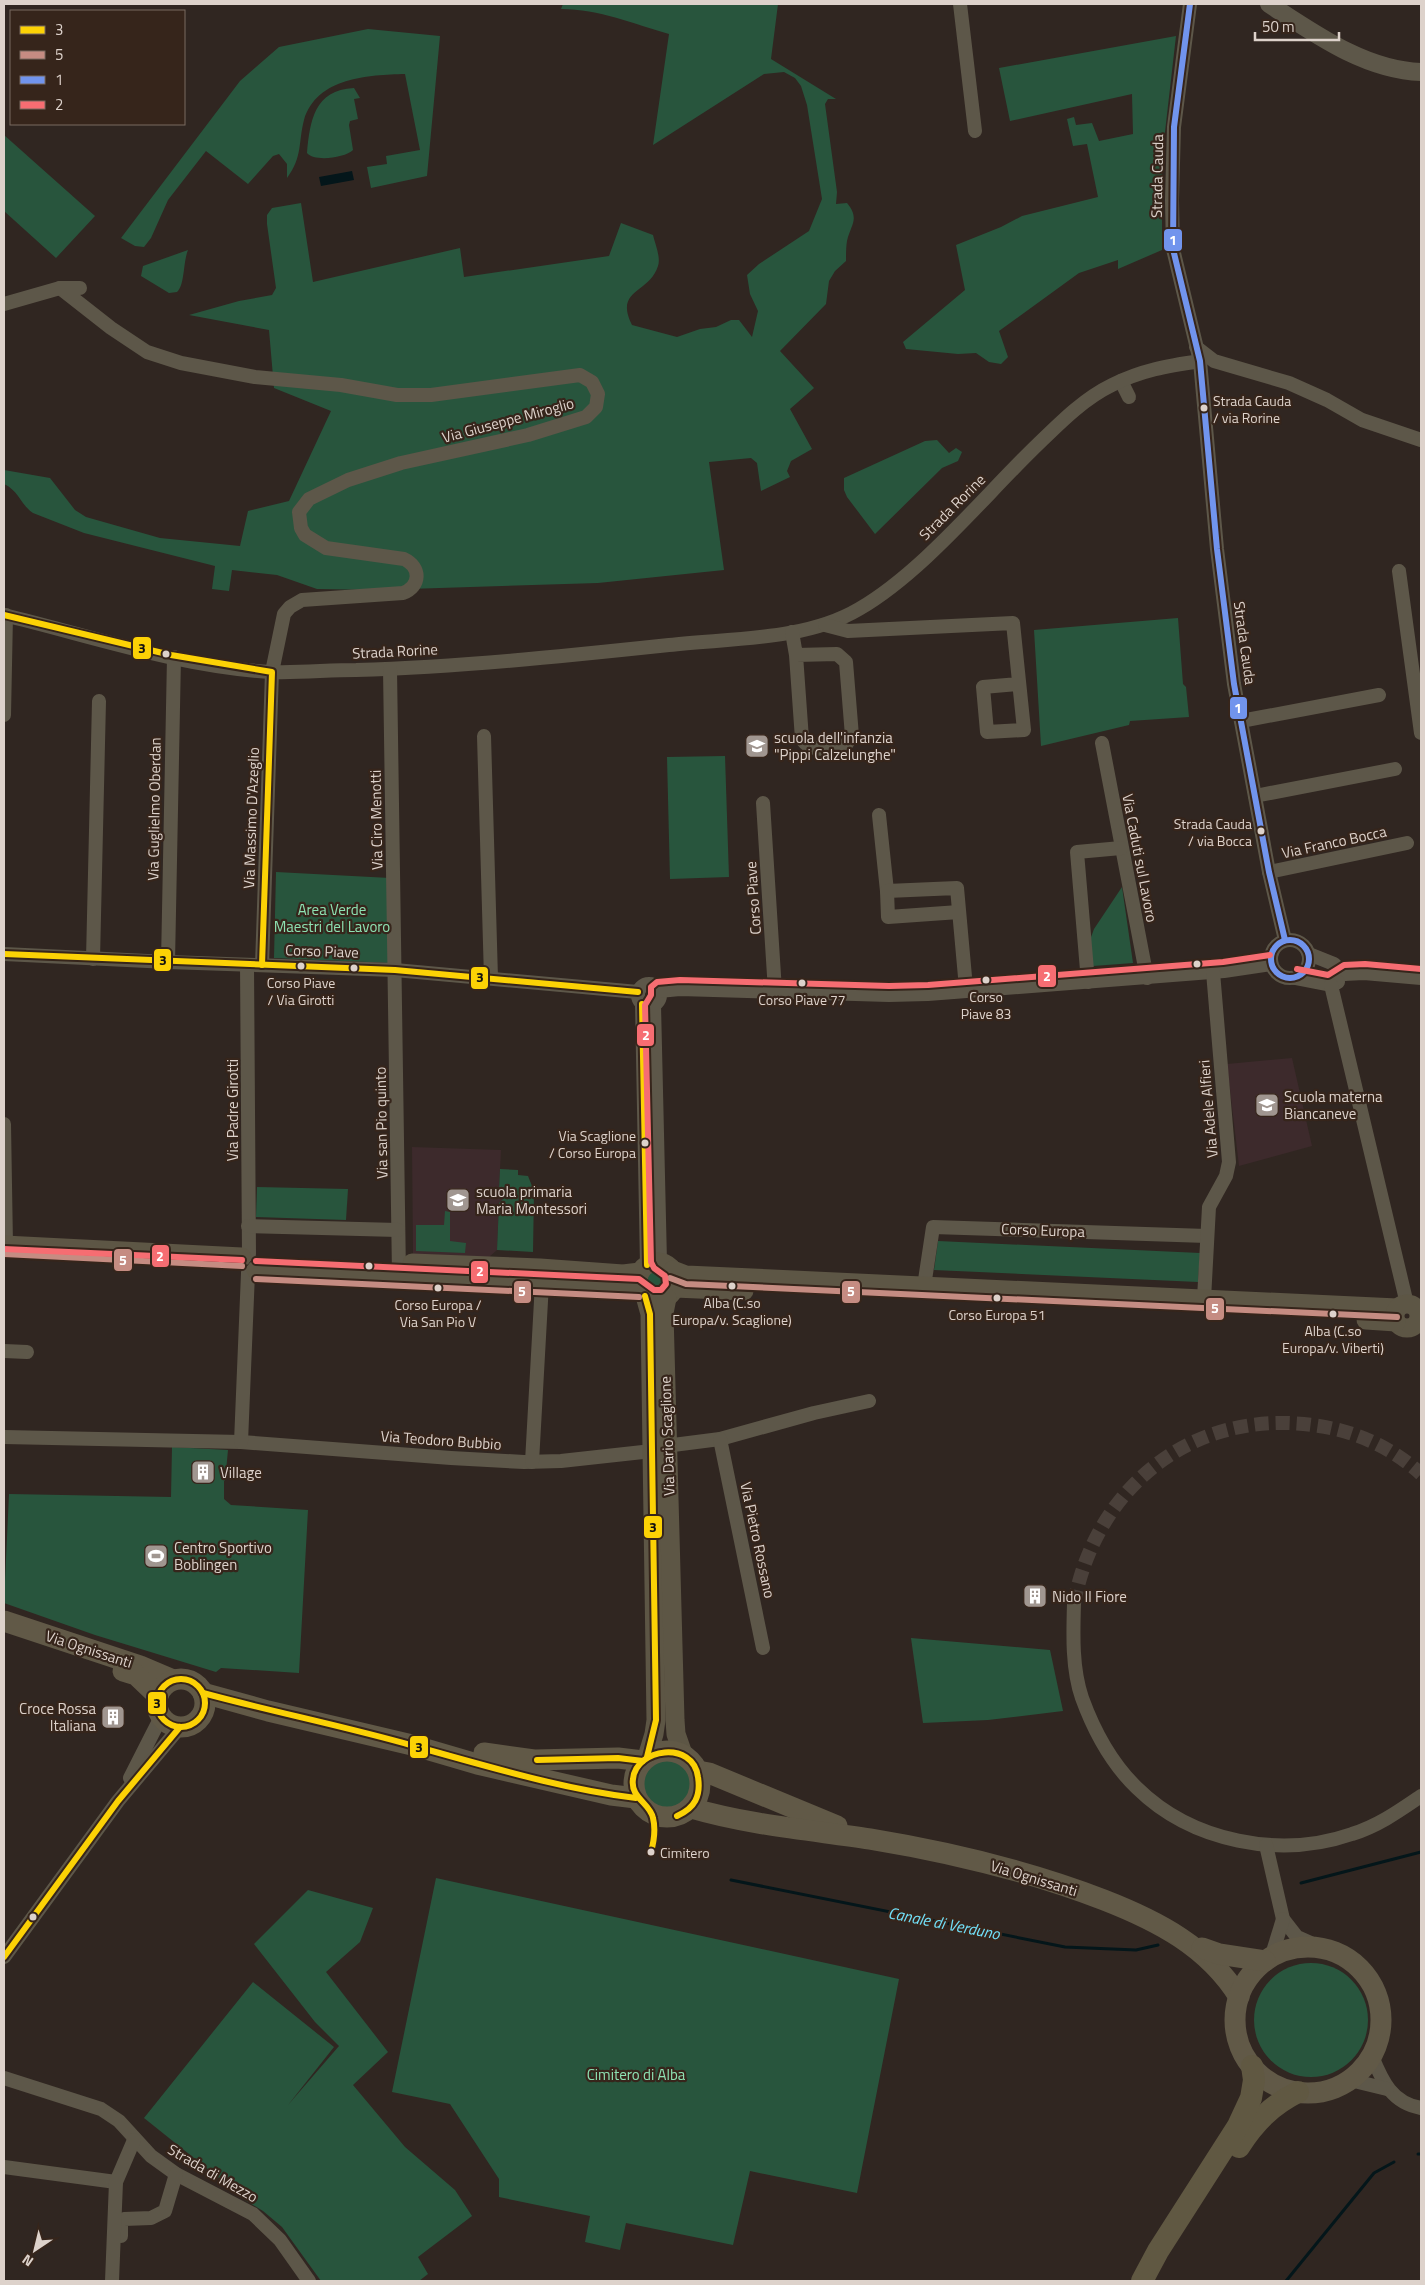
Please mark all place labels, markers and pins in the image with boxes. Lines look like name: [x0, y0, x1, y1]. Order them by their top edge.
place label: Strada Cauda / via Rorine: [1213, 390, 1291, 428]
marker: Strada Cauda / via Rorine: [1199, 403, 1209, 413]
unlabelled marker: [161, 649, 171, 659]
place label: scuola dell'infanzia "Pippi Calzelunghe": [774, 726, 896, 766]
school or university icon: scuola dell'infanzia "Pippi Calzelunghe": [744, 733, 770, 759]
place label: Strada Cauda / via Bocca: [1174, 813, 1252, 851]
marker: Strada Cauda / via Bocca: [1256, 826, 1266, 836]
unlabelled marker: [1192, 959, 1202, 969]
marker: Corso Piave / Via Girotti: [296, 961, 306, 971]
unlabelled marker: [349, 963, 359, 973]
place label: Corso Piave / Via Girotti: [267, 972, 335, 1010]
marker: Corso Piave 83: [981, 975, 991, 985]
marker: Corso Piave 77: [797, 978, 807, 988]
place label: Corso Piave 83: [961, 986, 1011, 1024]
place label: Corso Piave 77: [758, 989, 846, 1010]
place label: Scuola materna Biancaneve: [1284, 1085, 1383, 1125]
school or university icon: Scuola materna Biancaneve: [1254, 1092, 1280, 1118]
place label: Via Scaglione / Corso Europa: [549, 1125, 636, 1163]
marker: Via Scaglione / Corso Europa: [640, 1138, 650, 1148]
place label: scuola primaria Maria Montessori: [476, 1180, 587, 1220]
school or university icon: scuola primaria Maria Montessori: [445, 1187, 471, 1213]
unlabelled marker: [364, 1261, 374, 1271]
marker: Alba (C.so Europa/v. Scaglione): [727, 1281, 737, 1291]
marker: Corso Europa / Via San Pio V: [433, 1283, 443, 1293]
place label: Alba (C.so Europa/v. Scaglione): [672, 1292, 792, 1330]
marker: Corso Europa 51: [992, 1293, 1002, 1303]
place label: Corso Europa / Via San Pio V: [394, 1294, 482, 1332]
place label: Corso Europa 51: [948, 1304, 1046, 1325]
marker: Alba (C.so Europa/v. Viberti): [1328, 1309, 1338, 1319]
place label: Alba (C.so Europa/v. Viberti): [1282, 1320, 1384, 1358]
building icon: Village: [190, 1459, 216, 1485]
place label: Village: [220, 1461, 262, 1484]
place label: Centro Sportivo Boblingen: [174, 1536, 272, 1576]
sports icon: Centro Sportivo Boblingen: [143, 1543, 169, 1569]
building icon: Nido Il Fiore: [1022, 1583, 1048, 1609]
place label: Nido Il Fiore: [1052, 1585, 1127, 1608]
place label: Croce Rossa Italiana: [19, 1697, 96, 1737]
building icon: Croce Rossa Italiana: [100, 1704, 126, 1730]
place label: Cimitero: [660, 1842, 710, 1863]
marker: Cimitero: [646, 1847, 656, 1857]
unlabelled marker: [28, 1912, 38, 1922]

